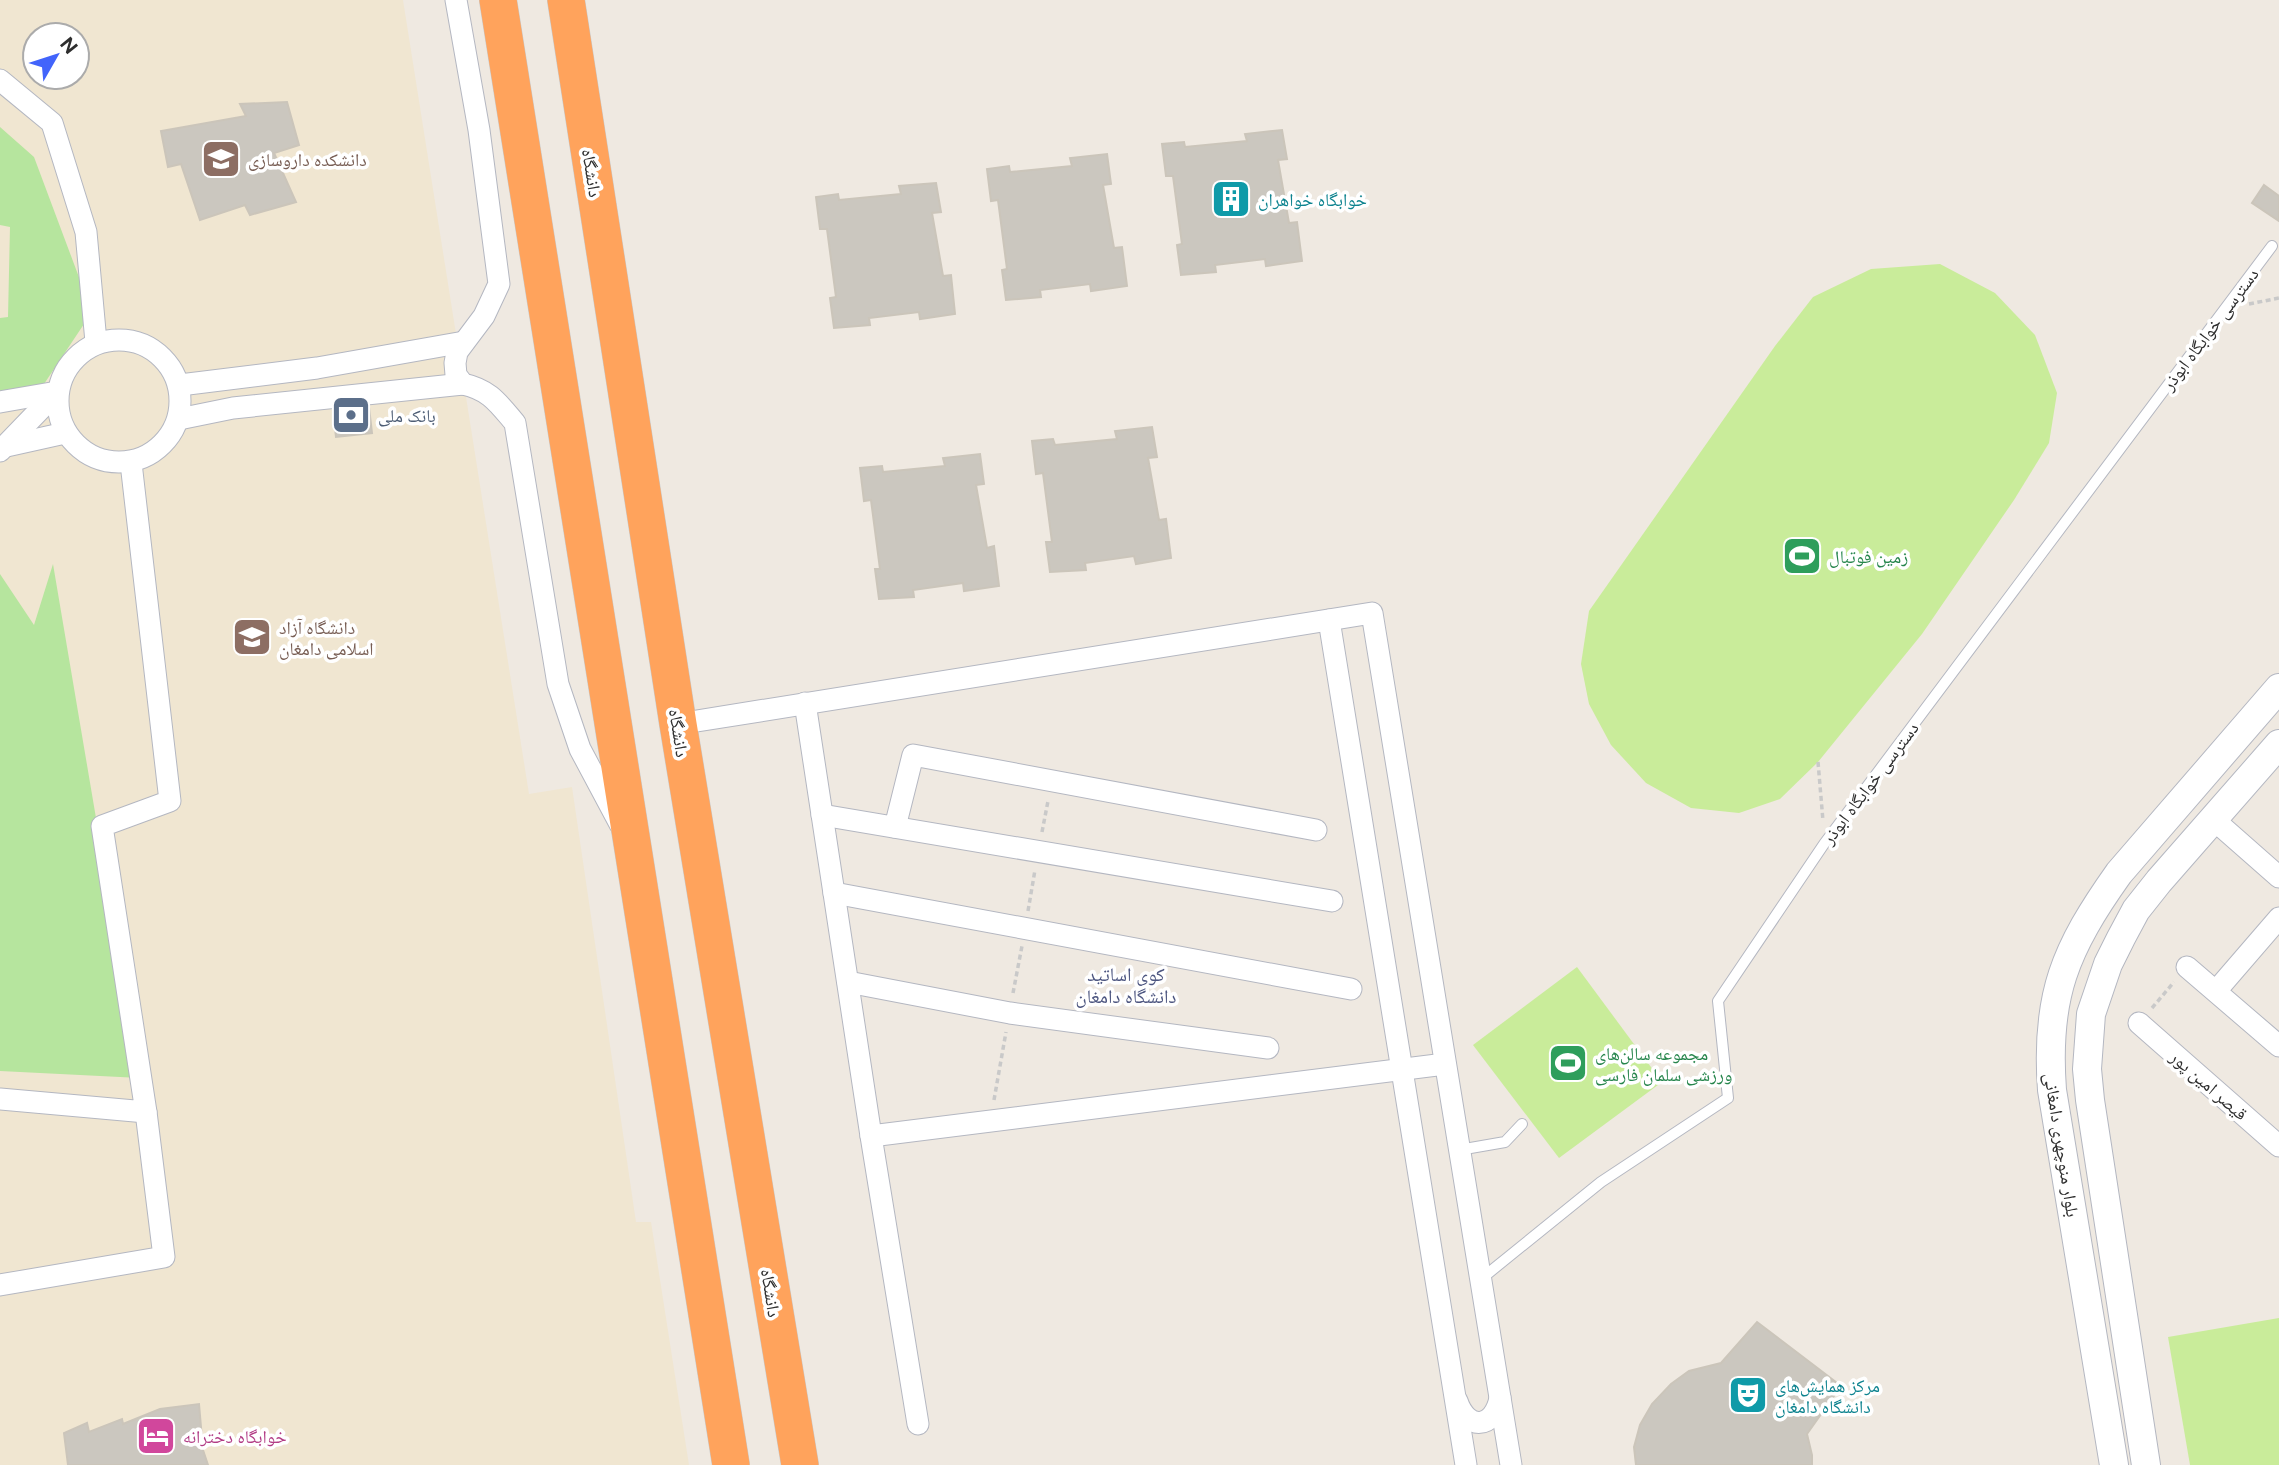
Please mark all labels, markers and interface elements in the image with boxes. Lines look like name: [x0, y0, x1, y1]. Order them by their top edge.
north arrow: [21, 21, 91, 91]
text: N: [56, 33, 82, 58]
school or university icon: دانشکده داروسازی: [200, 138, 242, 180]
street label: دانشگاه: [578, 147, 606, 199]
place label: دانشکده داروسازی: [248, 149, 367, 171]
building icon: خوابگاه خواهران: [1210, 178, 1252, 220]
place label: خوابگاه خواهران: [1258, 189, 1367, 211]
street label: دسترسی خوابگاه ابوذر: [2157, 264, 2264, 396]
bank icon: بانک ملی: [330, 394, 372, 436]
place label: بانک ملی: [378, 405, 436, 427]
sports icon: زمین فوتبال: [1781, 535, 1823, 577]
place label: زمین فوتبال: [1829, 546, 1908, 568]
school or university icon: دانشگاه آزاد اسلامی دامغان: [231, 616, 273, 658]
place label: دانشگاه آزاد اسلامی دامغان: [279, 617, 374, 660]
street label: دانشگاه: [665, 707, 693, 759]
street label: دسترسی خوابگاه ابوذر: [1817, 718, 1924, 850]
district label: کوی اساتید دانشگاه دامغان: [1076, 963, 1177, 1008]
sports icon: مجموعه سالن‌های ورزشی سلمان فارسی: [1547, 1042, 1589, 1084]
place label: مجموعه سالن‌های ورزشی سلمان فارسی: [1595, 1043, 1732, 1086]
street label: قیصر امین پور: [2165, 1045, 2252, 1125]
street label: بلوار منوچهری دامغانی: [2039, 1071, 2084, 1219]
street label: دانشگاه: [757, 1267, 785, 1319]
theatre icon: مرکز همایش‌های دانشگاه دامغان: [1727, 1374, 1769, 1416]
place label: مرکز همایش‌های دانشگاه دامغان: [1775, 1375, 1880, 1418]
hotel icon: خوابگاه دخترانه: [135, 1415, 177, 1457]
place label: خوابگاه دخترانه: [183, 1426, 287, 1447]

